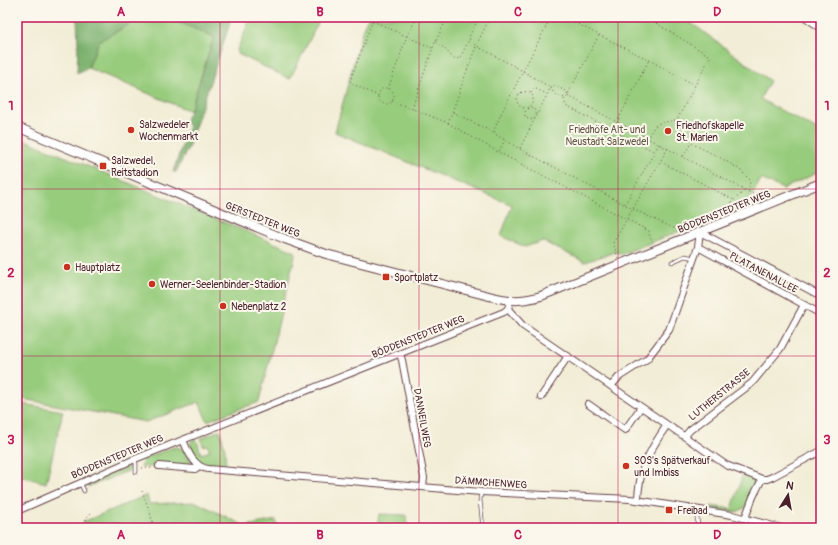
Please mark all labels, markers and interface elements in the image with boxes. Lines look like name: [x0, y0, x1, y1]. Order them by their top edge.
text: A: [117, 4, 126, 20]
text: B: [316, 4, 324, 20]
text: C: [514, 4, 522, 20]
text: D: [713, 4, 721, 20]
text: 1: [8, 98, 14, 114]
text: 1: [824, 98, 830, 114]
place label: Salzwedeler Wochenmarkt: [139, 119, 199, 143]
place label: Friedhofskapelle St. Marien: [676, 120, 744, 144]
park label: Friedhöfe Alt- und Neustadt Salzwedel: [565, 124, 649, 148]
marker: Salzwedeler Wochenmarkt: [126, 125, 136, 135]
marker: Friedhofskapelle St. Marien: [663, 126, 673, 136]
place label: Salzwedel, Reitstadion: [111, 155, 159, 179]
marker: Salzwedel, Reitstadion: [98, 161, 108, 171]
street label: BÖDDENSTEDTER WEG: [676, 187, 773, 236]
street label: GERSTEDTER WEG: [223, 199, 302, 241]
street label: PLATANENALLEE: [727, 250, 800, 296]
marker: Hauptplatz: [62, 262, 72, 272]
place label: Hauptplatz: [75, 262, 120, 274]
text: 2: [7, 265, 15, 281]
text: 2: [823, 265, 831, 281]
marker: Sportplatz: [381, 272, 391, 282]
place label: Sportplatz: [394, 272, 438, 284]
marker: Werner-Seelenbinder-Stadion: [147, 279, 157, 289]
place label: Werner-Seelenbinder-Stadion: [160, 279, 286, 291]
marker: Nebenplatz 2: [218, 301, 228, 311]
place label: Nebenplatz 2: [231, 301, 287, 313]
street label: BÖDDENSTEDTER WEG: [370, 312, 467, 361]
street label: LUTHERSTRASSE: [686, 366, 753, 423]
street label: DANNEILWEG: [411, 387, 433, 449]
street label: BÖDDENSTEDTER WEG: [69, 431, 166, 482]
text: 3: [7, 432, 15, 448]
text: 3: [823, 432, 831, 448]
place label: SOS's Spätverkauf und Imbiss: [634, 455, 711, 479]
marker: SOS's Spätverkauf und Imbiss: [621, 461, 631, 471]
street label: DÄMMCHENWEG: [454, 474, 528, 492]
north arrow: [768, 475, 808, 515]
text: N: [785, 479, 795, 493]
marker: Freibad: [664, 505, 674, 515]
place label: Freibad: [677, 505, 708, 517]
text: A: [117, 527, 126, 543]
text: B: [316, 527, 324, 543]
text: C: [514, 527, 522, 543]
text: D: [713, 527, 721, 543]

